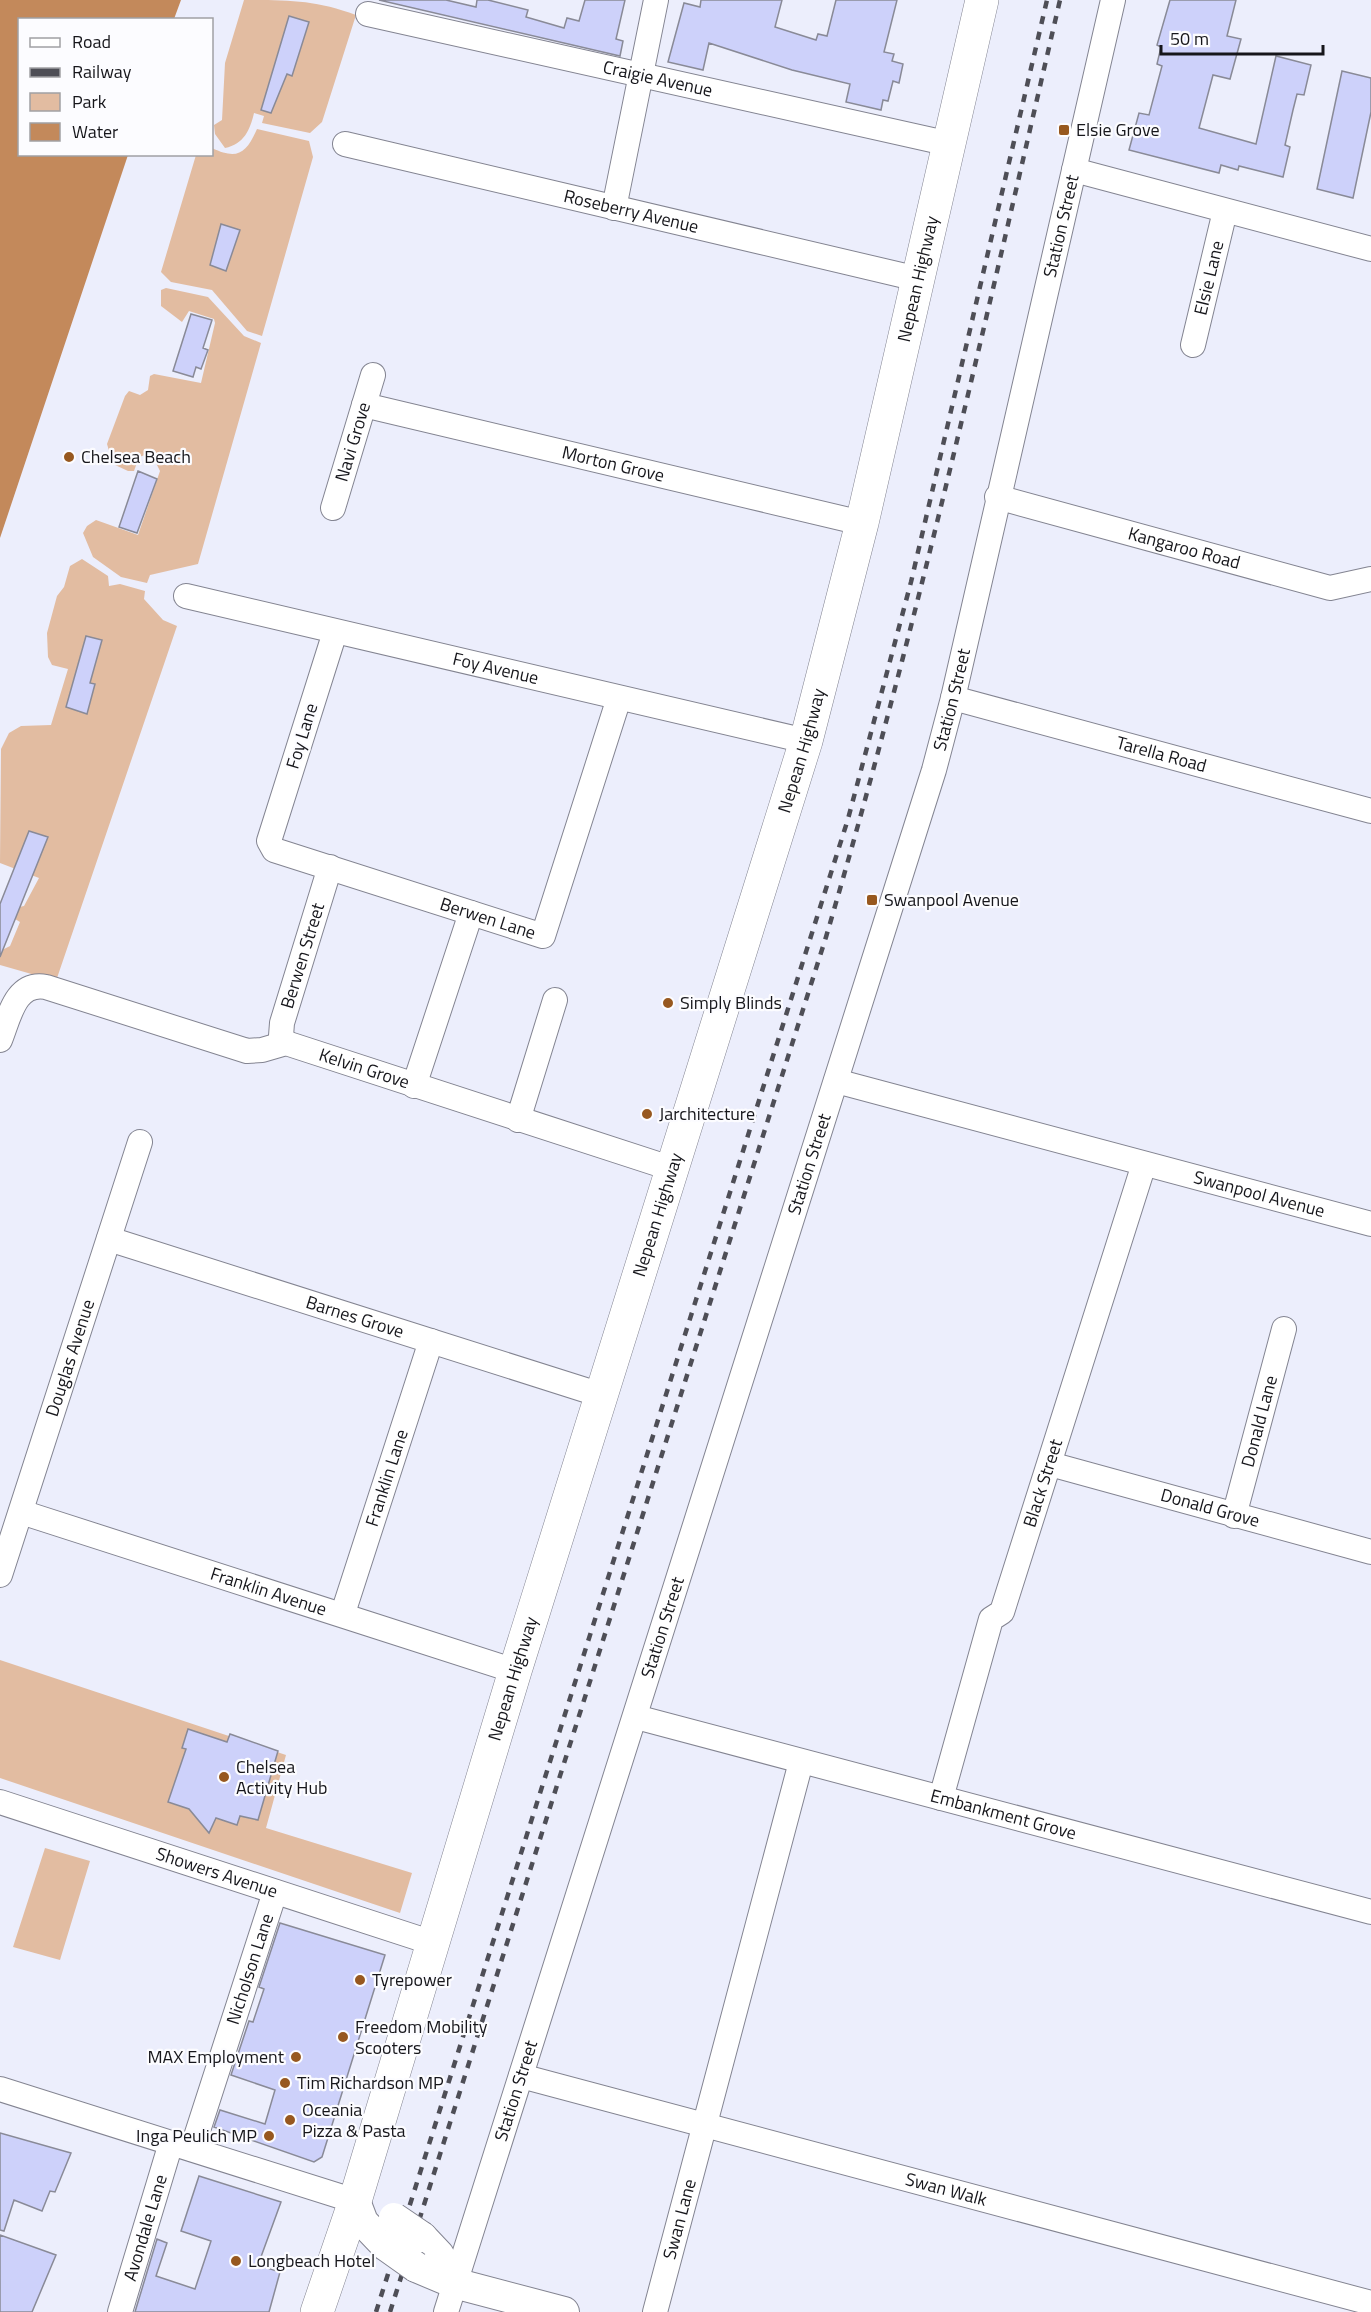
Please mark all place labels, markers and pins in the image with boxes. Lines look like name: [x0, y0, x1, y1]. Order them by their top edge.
place label: Elsie Grove: [1076, 116, 1160, 143]
marker: Elsie Grove: [1057, 123, 1071, 137]
place label: Chelsea Beach: [81, 443, 191, 470]
marker: Chelsea Beach: [62, 450, 76, 464]
place label: Swanpool Avenue: [884, 886, 1019, 913]
marker: Swanpool Avenue: [865, 893, 879, 907]
place label: Simply Blinds: [680, 989, 782, 1016]
marker: Simply Blinds: [661, 996, 675, 1010]
place label: Jarchitecture: [659, 1100, 755, 1127]
marker: Jarchitecture: [640, 1107, 654, 1121]
place label: Chelsea Activity Hub: [236, 1753, 327, 1801]
marker: Chelsea Activity Hub: [217, 1770, 231, 1784]
place label: Tyrepower: [372, 1966, 452, 1993]
marker: Tyrepower: [353, 1973, 367, 1987]
place label: Freedom Mobility Scooters: [355, 2013, 488, 2061]
marker: Freedom Mobility Scooters: [336, 2030, 350, 2044]
place label: MAX Employment: [147, 2043, 285, 2070]
marker: MAX Employment: [289, 2050, 303, 2064]
place label: Tim Richardson MP: [297, 2069, 444, 2096]
marker: Tim Richardson MP: [278, 2076, 292, 2090]
place label: Oceania Pizza & Pasta: [302, 2096, 406, 2144]
marker: Oceania Pizza & Pasta: [283, 2113, 297, 2127]
place label: Inga Peulich MP: [136, 2122, 257, 2149]
marker: Inga Peulich MP: [262, 2129, 276, 2143]
place label: Longbeach Hotel: [248, 2247, 375, 2274]
marker: Longbeach Hotel: [229, 2254, 243, 2268]

